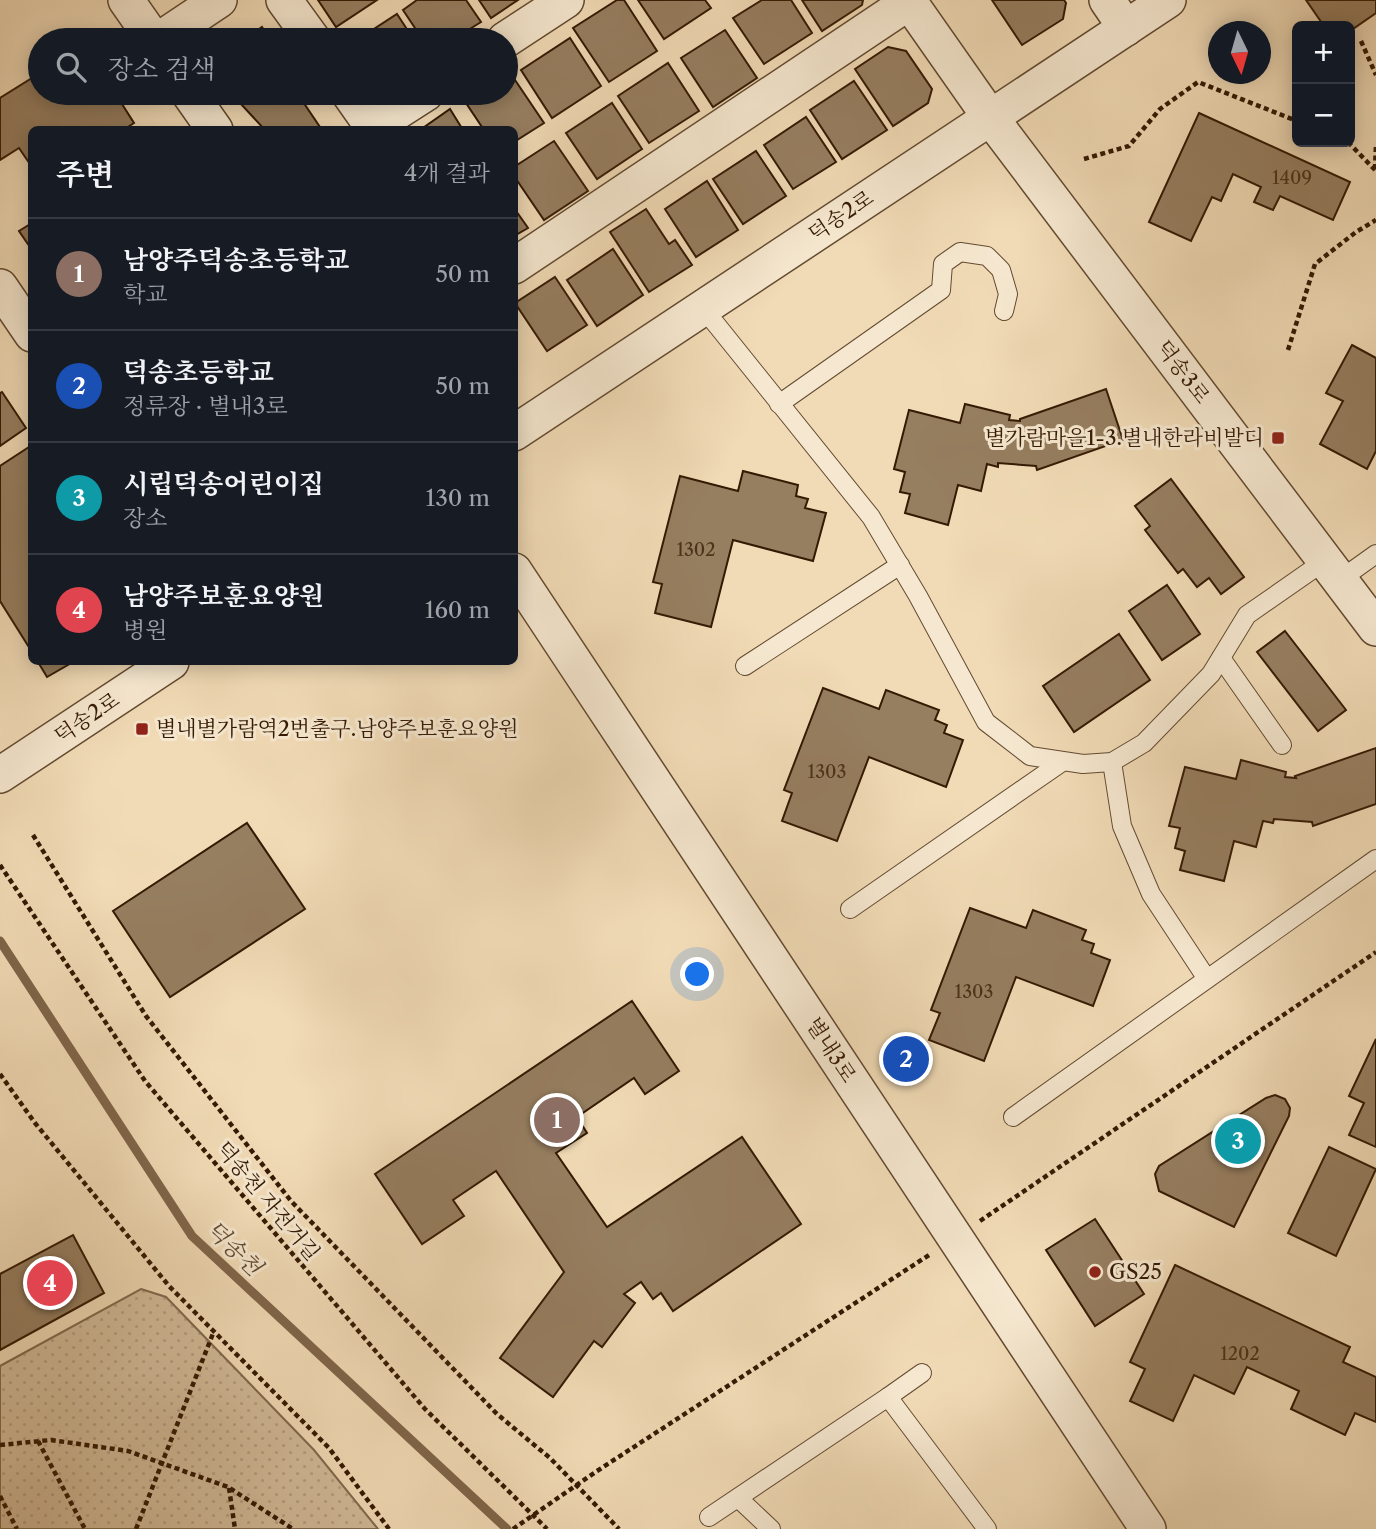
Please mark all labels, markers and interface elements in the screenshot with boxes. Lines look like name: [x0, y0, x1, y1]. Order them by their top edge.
north arrow: [1208, 21, 1271, 84]
map controls: [1292, 21, 1355, 147]
button: +: [1292, 21, 1355, 84]
search box: [28, 28, 518, 105]
icon: search: [52, 48, 90, 86]
text: 장소 검색: [108, 53, 215, 85]
button: −: [1292, 84, 1355, 147]
text: 주변: [56, 156, 114, 193]
text: 4개 결과: [404, 159, 490, 187]
house number: 1409: [1272, 167, 1312, 189]
street label: 덕송2로: [803, 185, 878, 246]
text: 남양주덕송초등학교: [123, 244, 349, 276]
text: 1: [74, 260, 84, 288]
text: 50 m: [435, 260, 490, 288]
text: 학교: [123, 280, 167, 308]
street label: 덕송3로: [1152, 335, 1215, 408]
text: 덕송초등학교: [123, 356, 274, 388]
text: 2: [72, 372, 86, 400]
text: 50 m: [435, 372, 490, 400]
text: 정류장 · 별내3로: [123, 392, 288, 420]
place label: 별가람마을1-3.별내한라비발디: [985, 425, 1264, 450]
marker: 별가람마을1-3.별내한라비발디: [1270, 430, 1286, 446]
text: 시립덕송어린이집: [123, 468, 324, 500]
text: 3: [73, 484, 86, 512]
text: 130 m: [426, 484, 490, 512]
text: 장소: [123, 504, 167, 532]
house number: 1302: [676, 539, 716, 561]
text: 남양주보훈요양원: [123, 580, 324, 612]
text: 4: [72, 596, 86, 624]
text: 160 m: [425, 596, 490, 624]
text: 병원: [123, 616, 167, 644]
street label: 덕송2로: [49, 687, 124, 748]
place label: 별내별가람역2번출구.남양주보훈요양원: [156, 716, 518, 741]
marker: 별내별가람역2번출구.남양주보훈요양원: [134, 721, 150, 737]
house number: 1303: [808, 761, 846, 783]
your location: [680, 957, 714, 991]
house number: 1303: [955, 981, 993, 1003]
street label: 별내3로: [801, 1013, 862, 1087]
pin: 2: [883, 1033, 929, 1085]
pin: 1: [534, 1094, 580, 1146]
pin: 3: [1215, 1115, 1261, 1167]
street label: 덕송천 자전거길: [211, 1136, 325, 1266]
water label: 덕송천: [200, 1215, 268, 1281]
pin: 4: [27, 1257, 73, 1309]
place label: GS25: [1109, 1259, 1162, 1284]
marker: GS25: [1087, 1264, 1103, 1280]
house number: 1202: [1220, 1343, 1260, 1365]

